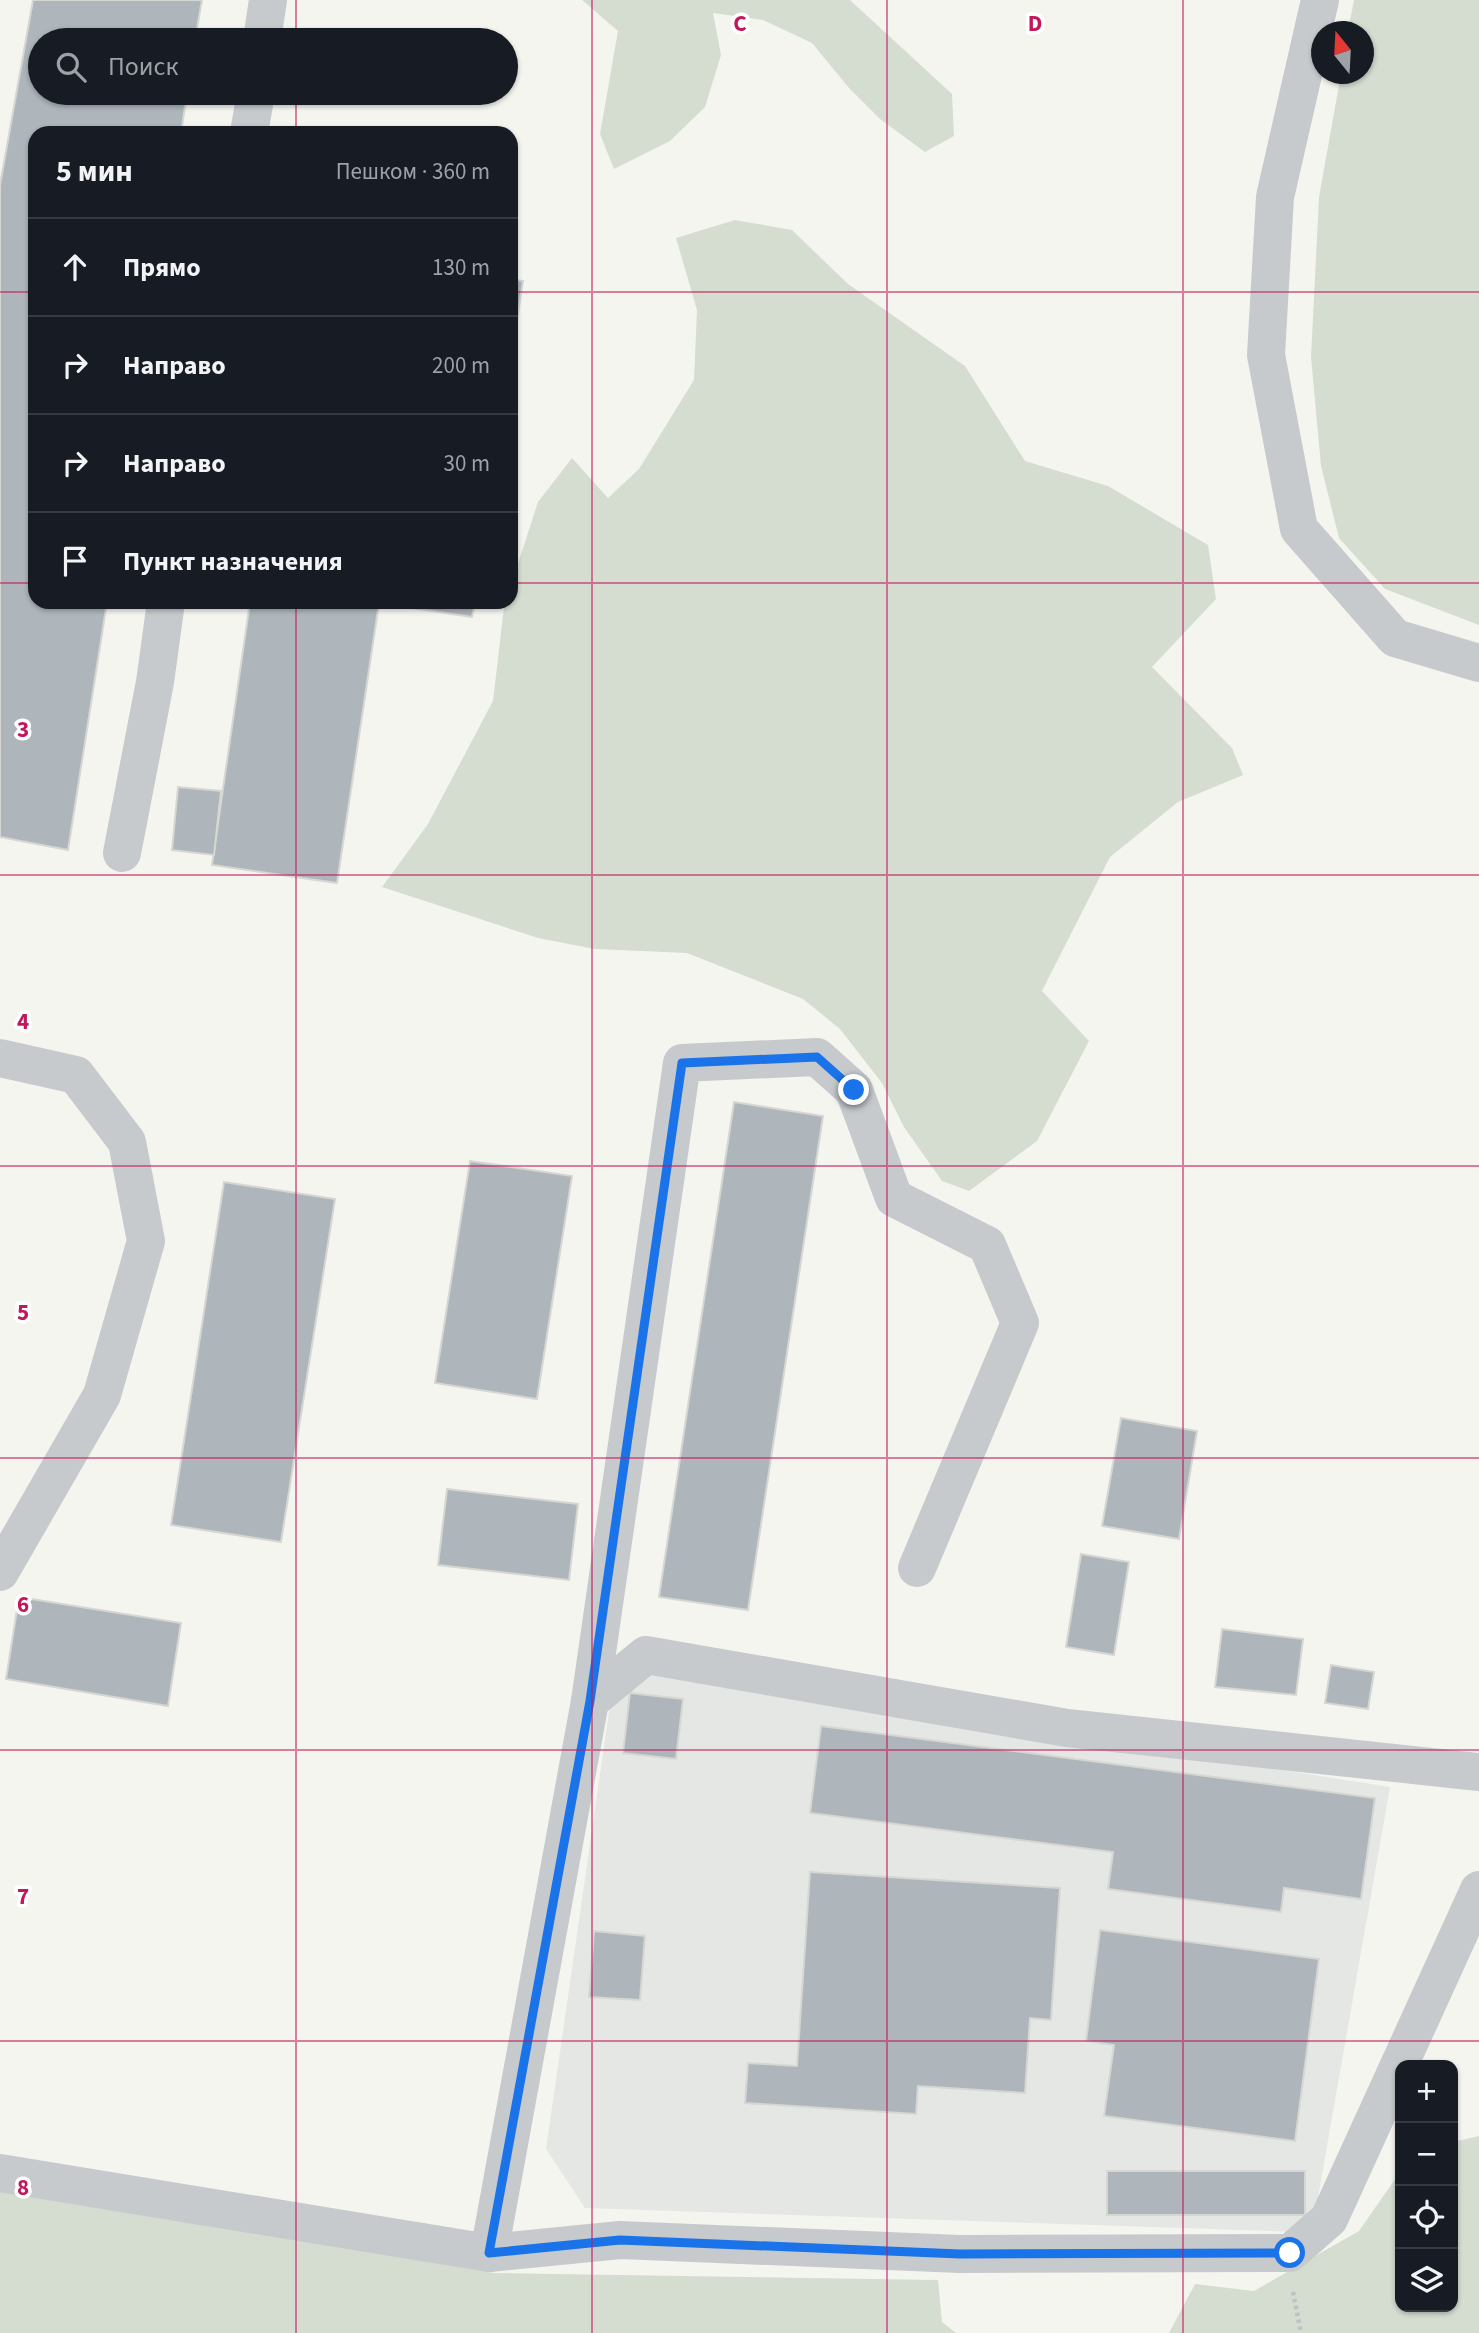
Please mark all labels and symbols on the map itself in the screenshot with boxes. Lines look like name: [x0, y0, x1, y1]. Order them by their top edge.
text: C: [733, 7, 747, 40]
text: D: [1028, 7, 1042, 40]
north arrow: [1311, 21, 1374, 84]
text: 3: [17, 713, 29, 746]
text: 4: [17, 1005, 29, 1038]
route end: [838, 1074, 869, 1105]
text: 5: [17, 1296, 29, 1329]
text: 6: [17, 1588, 29, 1621]
text: 7: [17, 1880, 29, 1913]
text: 8: [17, 2171, 29, 2204]
route start: [1274, 2237, 1305, 2268]

